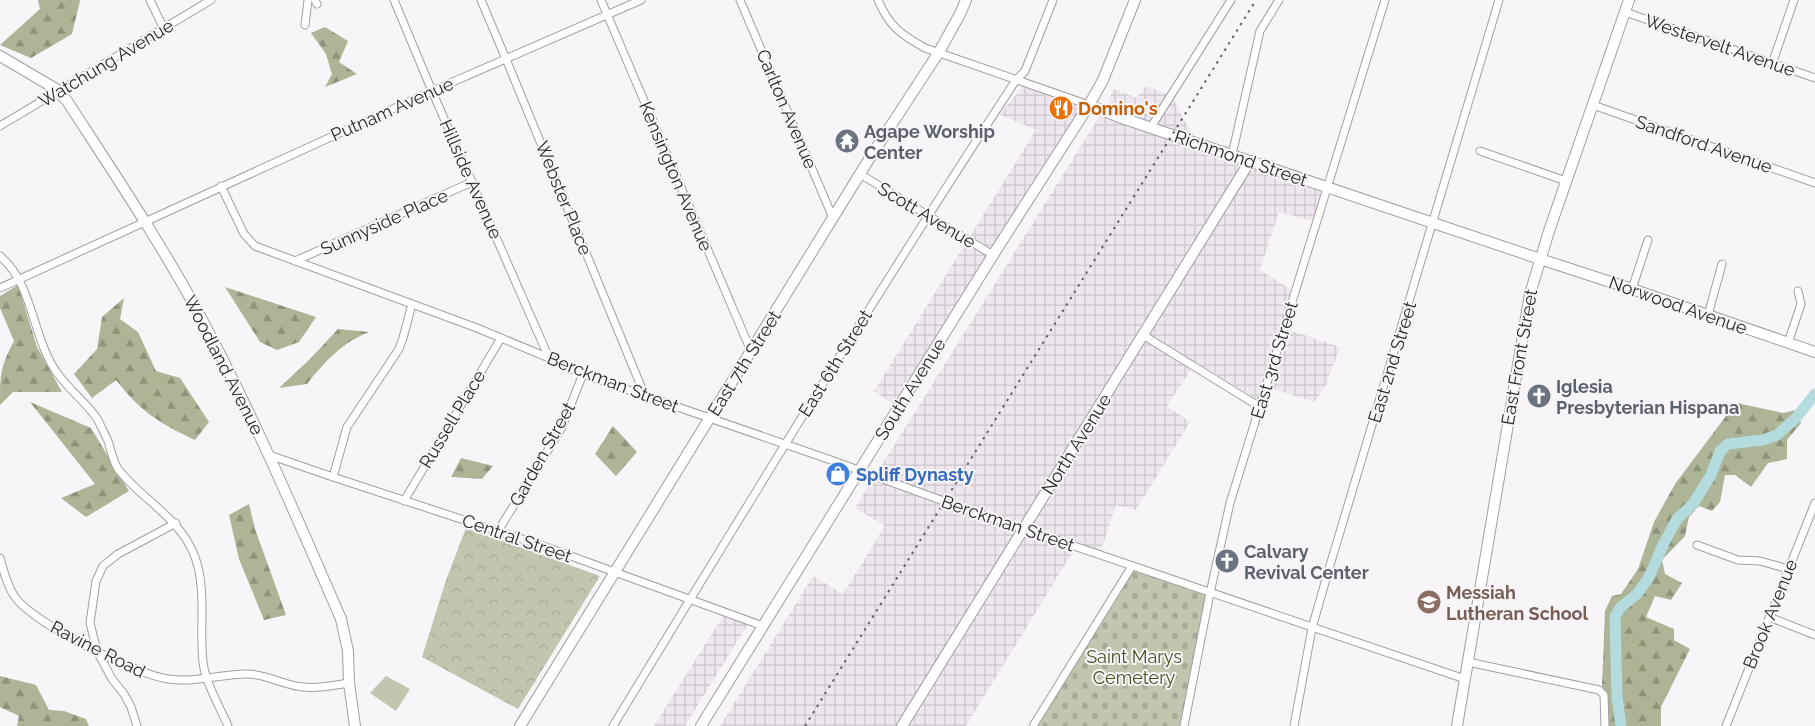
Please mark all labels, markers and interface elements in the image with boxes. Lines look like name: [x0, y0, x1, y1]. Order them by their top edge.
street label: Westervelt Avenue: [1642, 9, 1798, 81]
street label: Watchung Avenue: [35, 14, 178, 111]
street label: Carlton Avenue: [752, 46, 822, 172]
street label: Putnam Avenue: [327, 72, 457, 145]
restaurant icon: Domino's: [1048, 95, 1074, 121]
street label: Kensington Avenue: [635, 98, 717, 254]
place label: Domino's: [1078, 98, 1158, 119]
street label: Sandford Avenue: [1633, 111, 1776, 177]
street label: Hillside Avenue: [435, 116, 507, 242]
place label: Agape Worship Center: [864, 121, 995, 163]
street label: Richmond Street: [1172, 125, 1310, 191]
temple icon: Agape Worship Center: [834, 128, 860, 154]
street label: Webster Place: [532, 138, 597, 259]
street label: Scott Avenue: [874, 178, 980, 253]
street label: Sunnyside Place: [317, 184, 451, 259]
street label: Norwood Avenue: [1606, 271, 1750, 339]
street label: East Front Street: [1497, 287, 1541, 427]
street label: Woodland Avenue: [180, 292, 268, 439]
street label: East 3rd Street: [1246, 299, 1302, 421]
street label: East 2nd Street: [1364, 299, 1420, 425]
street label: East 7th Street: [703, 306, 785, 420]
street label: East 6th Street: [794, 306, 876, 420]
street label: South Avenue: [870, 334, 950, 444]
street label: Berckman Street: [544, 347, 682, 417]
street label: Russell Place: [415, 366, 490, 472]
place label: Iglesia Presbyterian Hispana: [1556, 376, 1739, 418]
church icon: Iglesia Presbyterian Hispana: [1526, 383, 1552, 409]
street label: North Avenue: [1037, 390, 1115, 498]
street label: Garden Street: [505, 398, 579, 510]
shop icon: Spliff Dynasty: [825, 461, 851, 487]
place label: Spliff Dynasty: [856, 464, 974, 485]
street label: Berckman Street: [939, 490, 1077, 556]
street label: Central Street: [460, 509, 574, 567]
place label: Calvary Revival Center: [1244, 541, 1369, 583]
church icon: Calvary Revival Center: [1214, 548, 1240, 574]
street label: Brook Avenue: [1739, 556, 1802, 672]
place label: Messiah Lutheran School: [1446, 582, 1588, 624]
school or university icon: Messiah Lutheran School: [1416, 589, 1442, 615]
street label: Ravine Road: [47, 616, 149, 682]
park label: Saint Marys Cemetery: [1086, 646, 1182, 688]

